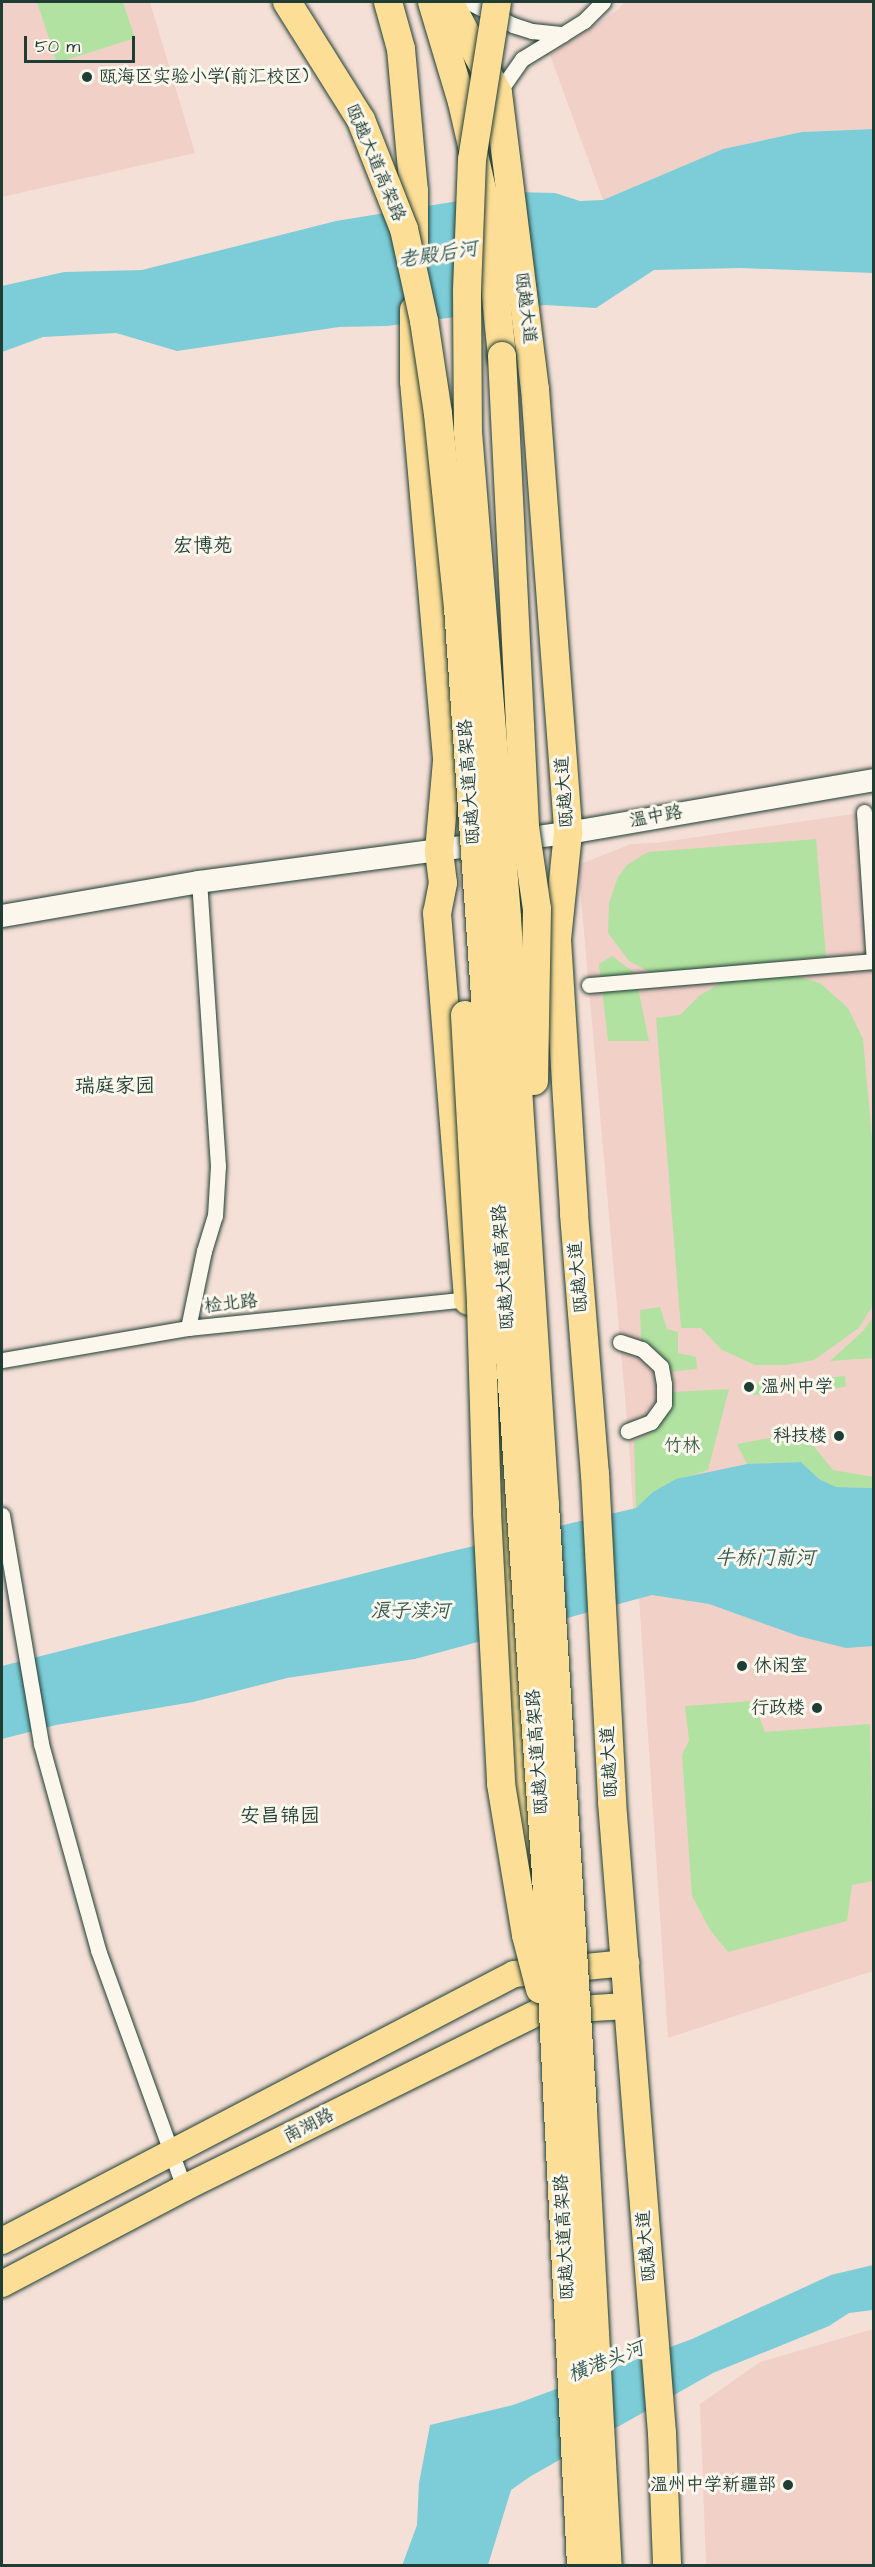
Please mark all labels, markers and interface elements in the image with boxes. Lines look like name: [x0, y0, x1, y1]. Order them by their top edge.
scale bar: [27, 24, 138, 62]
text: 50 m: [35, 34, 80, 59]
place label: 瓯海区实验小学(前汇校区): [99, 66, 309, 88]
marker: 瓯海区实验小学(前汇校区): [80, 70, 94, 84]
street label: 瓯越大道高架路: [340, 101, 410, 225]
water label: 老殿后河: [397, 237, 479, 273]
street label: 瓯越大道: [510, 271, 540, 345]
district label: 宏博苑: [173, 534, 233, 558]
street label: 瓯越大道高架路: [455, 718, 485, 846]
street label: 瓯越大道: [552, 755, 578, 829]
street label: 温中路: [628, 802, 684, 832]
district label: 瑞庭家园: [75, 1074, 155, 1098]
street label: 瓯越大道高架路: [489, 1203, 519, 1331]
street label: 瓯越大道: [565, 1240, 593, 1314]
street label: 检北路: [203, 1290, 259, 1318]
place label: 温州中学: [761, 1376, 833, 1398]
marker: 温州中学: [742, 1380, 756, 1394]
place label: 科技楼: [773, 1425, 827, 1447]
marker: 科技楼: [832, 1429, 846, 1443]
park label: 竹林: [664, 1435, 700, 1457]
water label: 牛桥门前河: [715, 1546, 815, 1570]
water label: 浪子渎河: [370, 1599, 450, 1623]
place label: 休闲室: [754, 1655, 808, 1677]
marker: 休闲室: [735, 1659, 749, 1673]
street label: 瓯越大道高架路: [523, 1688, 553, 1816]
place label: 行政楼: [751, 1697, 805, 1719]
marker: 行政楼: [810, 1701, 824, 1715]
street label: 瓯越大道: [597, 1725, 623, 1799]
district label: 安昌锦园: [240, 1804, 320, 1828]
street label: 南湖路: [280, 2104, 338, 2148]
street label: 瓯越大道高架路: [551, 2174, 579, 2300]
street label: 瓯越大道: [633, 2209, 661, 2283]
water label: 横港头河: [564, 2336, 648, 2388]
place label: 温州中学新疆部: [650, 2474, 776, 2496]
marker: 温州中学新疆部: [781, 2478, 795, 2492]

